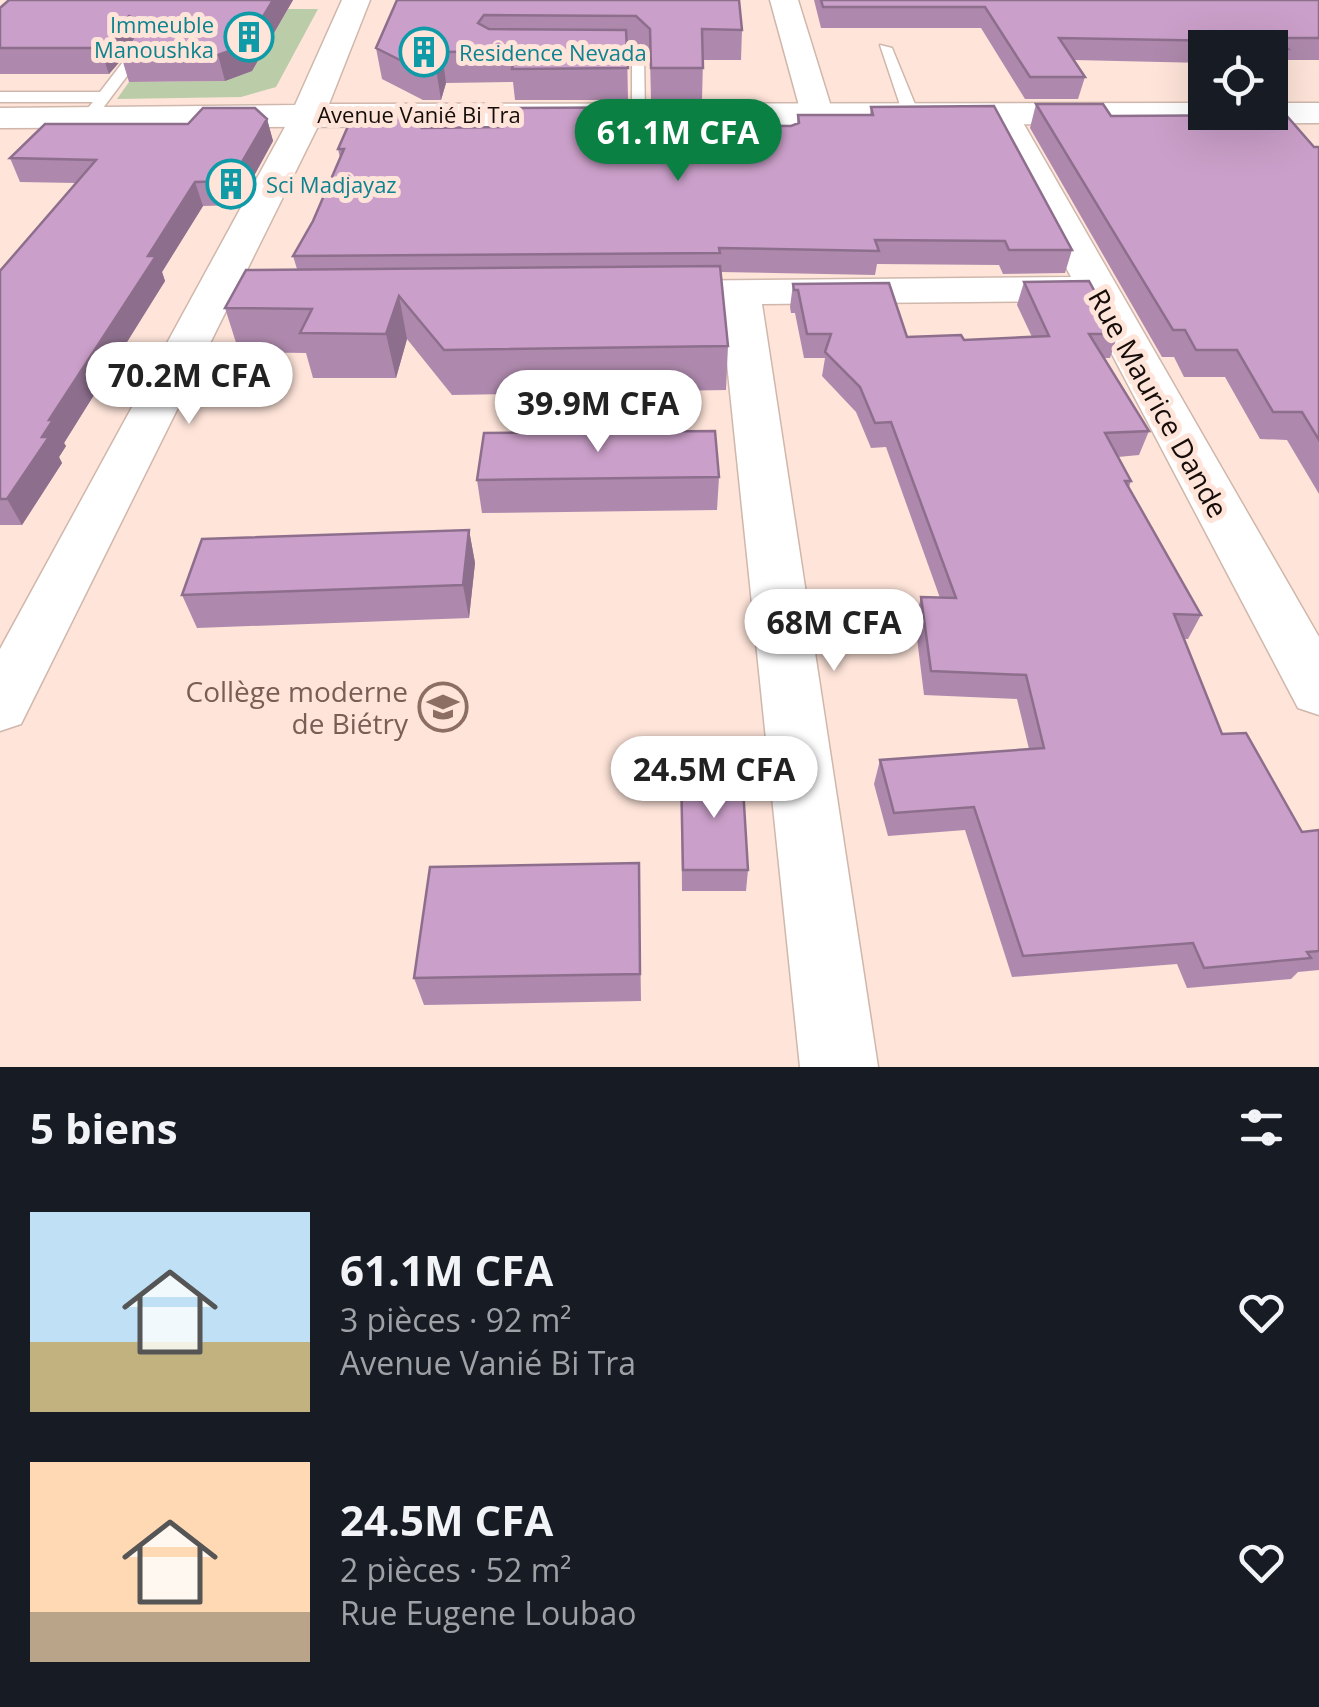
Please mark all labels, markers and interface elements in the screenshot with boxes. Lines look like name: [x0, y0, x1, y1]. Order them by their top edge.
place label: Immeuble Manoushka: [94, 9, 214, 64]
building icon: Immeuble Manoushka: [223, 11, 275, 63]
building icon: Residence Nevada: [398, 26, 450, 78]
map controls: [1188, 30, 1288, 130]
button: locate: [1188, 30, 1288, 130]
place label: Residence Nevada: [459, 37, 647, 67]
street label: Avenue Vanié Bi Tra: [317, 99, 521, 129]
pin: 61.1M CFA: [564, 99, 792, 184]
text: 61.1M CFA: [597, 110, 759, 153]
building icon: Sci Madjayaz: [205, 158, 257, 210]
place label: Sci Madjayaz: [266, 169, 397, 199]
street label: Rue Maurice Dande: [1080, 282, 1238, 524]
pin: 70.2M CFA: [75, 342, 303, 427]
text: 70.2M CFA: [108, 353, 270, 396]
pin: 39.9M CFA: [484, 370, 712, 455]
text: 39.9M CFA: [517, 381, 679, 424]
pin: 68M CFA: [742, 589, 926, 674]
text: 68M CFA: [766, 600, 902, 643]
place label: Collège moderne de Biétry: [186, 672, 409, 742]
school or university icon: Collège moderne de Biétry: [417, 681, 469, 733]
pin: 24.5M CFA: [600, 736, 828, 821]
text: 24.5M CFA: [633, 747, 795, 790]
text: 5 biens: [30, 1099, 178, 1156]
icon: filters: [1234, 1100, 1289, 1155]
text: 61.1M CFA: [340, 1241, 553, 1298]
icon: home: [110, 1252, 230, 1372]
icon: heart: [1234, 1285, 1289, 1340]
text: 3 pièces · 92 m²: [340, 1298, 571, 1341]
text: Avenue Vanié Bi Tra: [340, 1341, 636, 1384]
text: 24.5M CFA: [340, 1491, 553, 1548]
icon: home: [110, 1502, 230, 1622]
icon: heart: [1234, 1535, 1289, 1590]
text: 2 pièces · 52 m²: [340, 1548, 571, 1591]
text: Rue Eugene Loubao: [340, 1591, 637, 1634]

